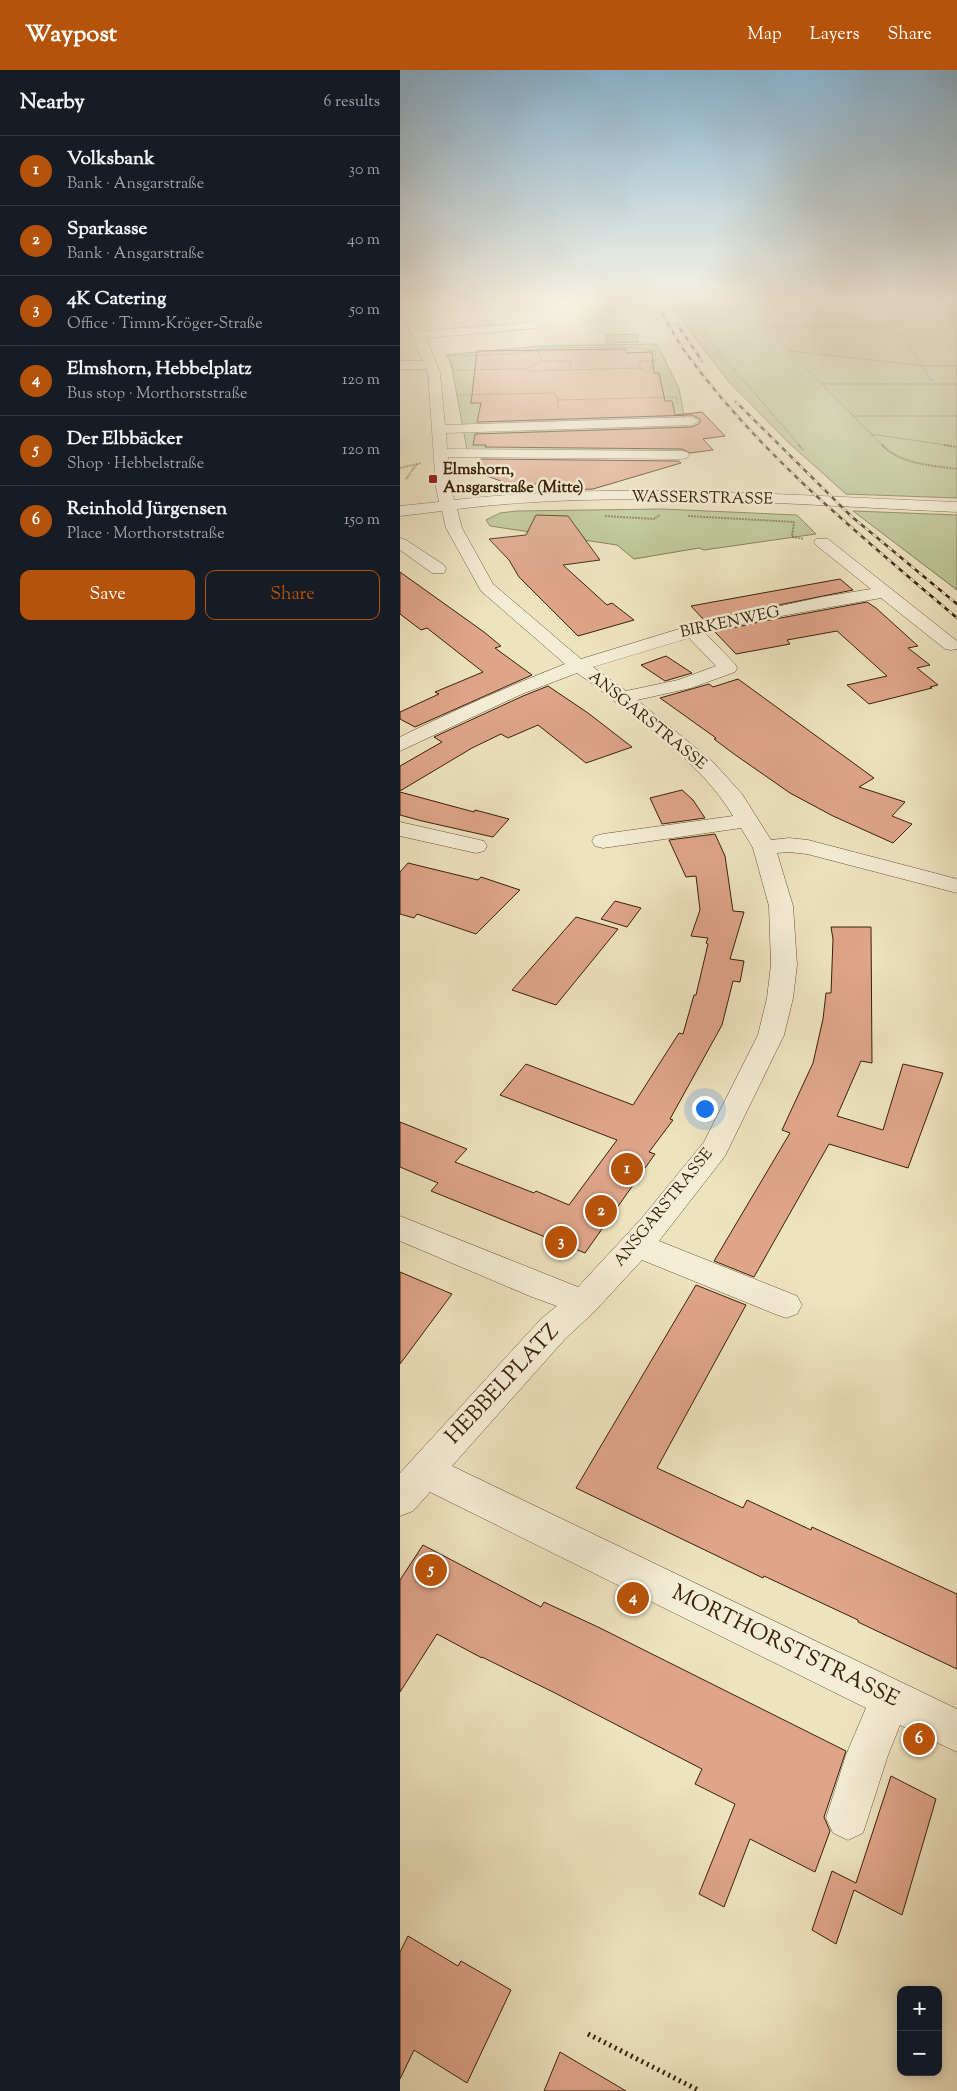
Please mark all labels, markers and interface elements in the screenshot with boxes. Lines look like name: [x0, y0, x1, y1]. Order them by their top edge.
text: Waypost: [25, 18, 117, 52]
text: Map: [747, 22, 782, 48]
text: Layers: [810, 22, 860, 48]
text: Share: [888, 22, 932, 48]
text: Nearby: [20, 88, 85, 118]
text: 6 results: [324, 91, 380, 114]
text: Volksbank: [67, 146, 155, 173]
text: 1: [33, 159, 39, 182]
text: 30 m: [349, 159, 380, 182]
text: Bank · Ansgarstraße: [67, 173, 204, 196]
text: Sparkasse: [67, 216, 147, 243]
text: 2: [32, 229, 40, 252]
text: 40 m: [347, 229, 380, 252]
text: Bank · Ansgarstraße: [67, 243, 204, 266]
text: 4K Catering: [67, 286, 166, 313]
text: 3: [33, 299, 39, 322]
text: 50 m: [349, 299, 380, 322]
text: Office · Timm-Kröger-Straße: [67, 313, 263, 336]
text: Elmshorn, Hebbelplatz: [67, 356, 252, 383]
text: 4: [32, 369, 40, 392]
text: 120 m: [342, 369, 380, 392]
text: Bus stop · Morthorststraße: [67, 383, 248, 406]
text: Der Elbbäcker: [67, 426, 183, 453]
text: 5: [33, 439, 39, 462]
text: 120 m: [342, 439, 380, 462]
text: Shop · Hebbelstraße: [67, 453, 204, 476]
place label: Elmshorn, Ansgarstraße (Mitte): [443, 459, 584, 500]
marker: Elmshorn, Ansgarstraße (Mitte): [427, 473, 439, 485]
street label: WASSERSTRASSE: [631, 486, 774, 512]
text: Reinhold Jürgensen: [67, 496, 227, 523]
text: 6: [32, 509, 40, 532]
text: 150 m: [344, 509, 380, 532]
text: Place · Morthorststraße: [67, 523, 225, 546]
button: Save: [20, 570, 195, 620]
button: Share: [205, 570, 380, 620]
street label: BIRKENWEG: [678, 601, 782, 645]
street label: ANSGARSTRASSE: [583, 666, 711, 776]
your location: [692, 1096, 718, 1122]
street label: ANSGARSTRASSE: [609, 1144, 719, 1272]
pin: 1: [611, 1150, 643, 1188]
pin: 2: [585, 1192, 617, 1230]
pin: 3: [545, 1223, 577, 1261]
street label: HEBBELPLATZ: [439, 1318, 567, 1452]
pin: 5: [415, 1551, 447, 1589]
street label: MORTHORSTSTRASSE: [666, 1578, 904, 1716]
pin: 4: [617, 1579, 649, 1617]
pin: 6: [903, 1720, 935, 1758]
map controls: [897, 1986, 942, 2076]
button: +: [897, 1986, 942, 2031]
button: −: [897, 2031, 942, 2076]

